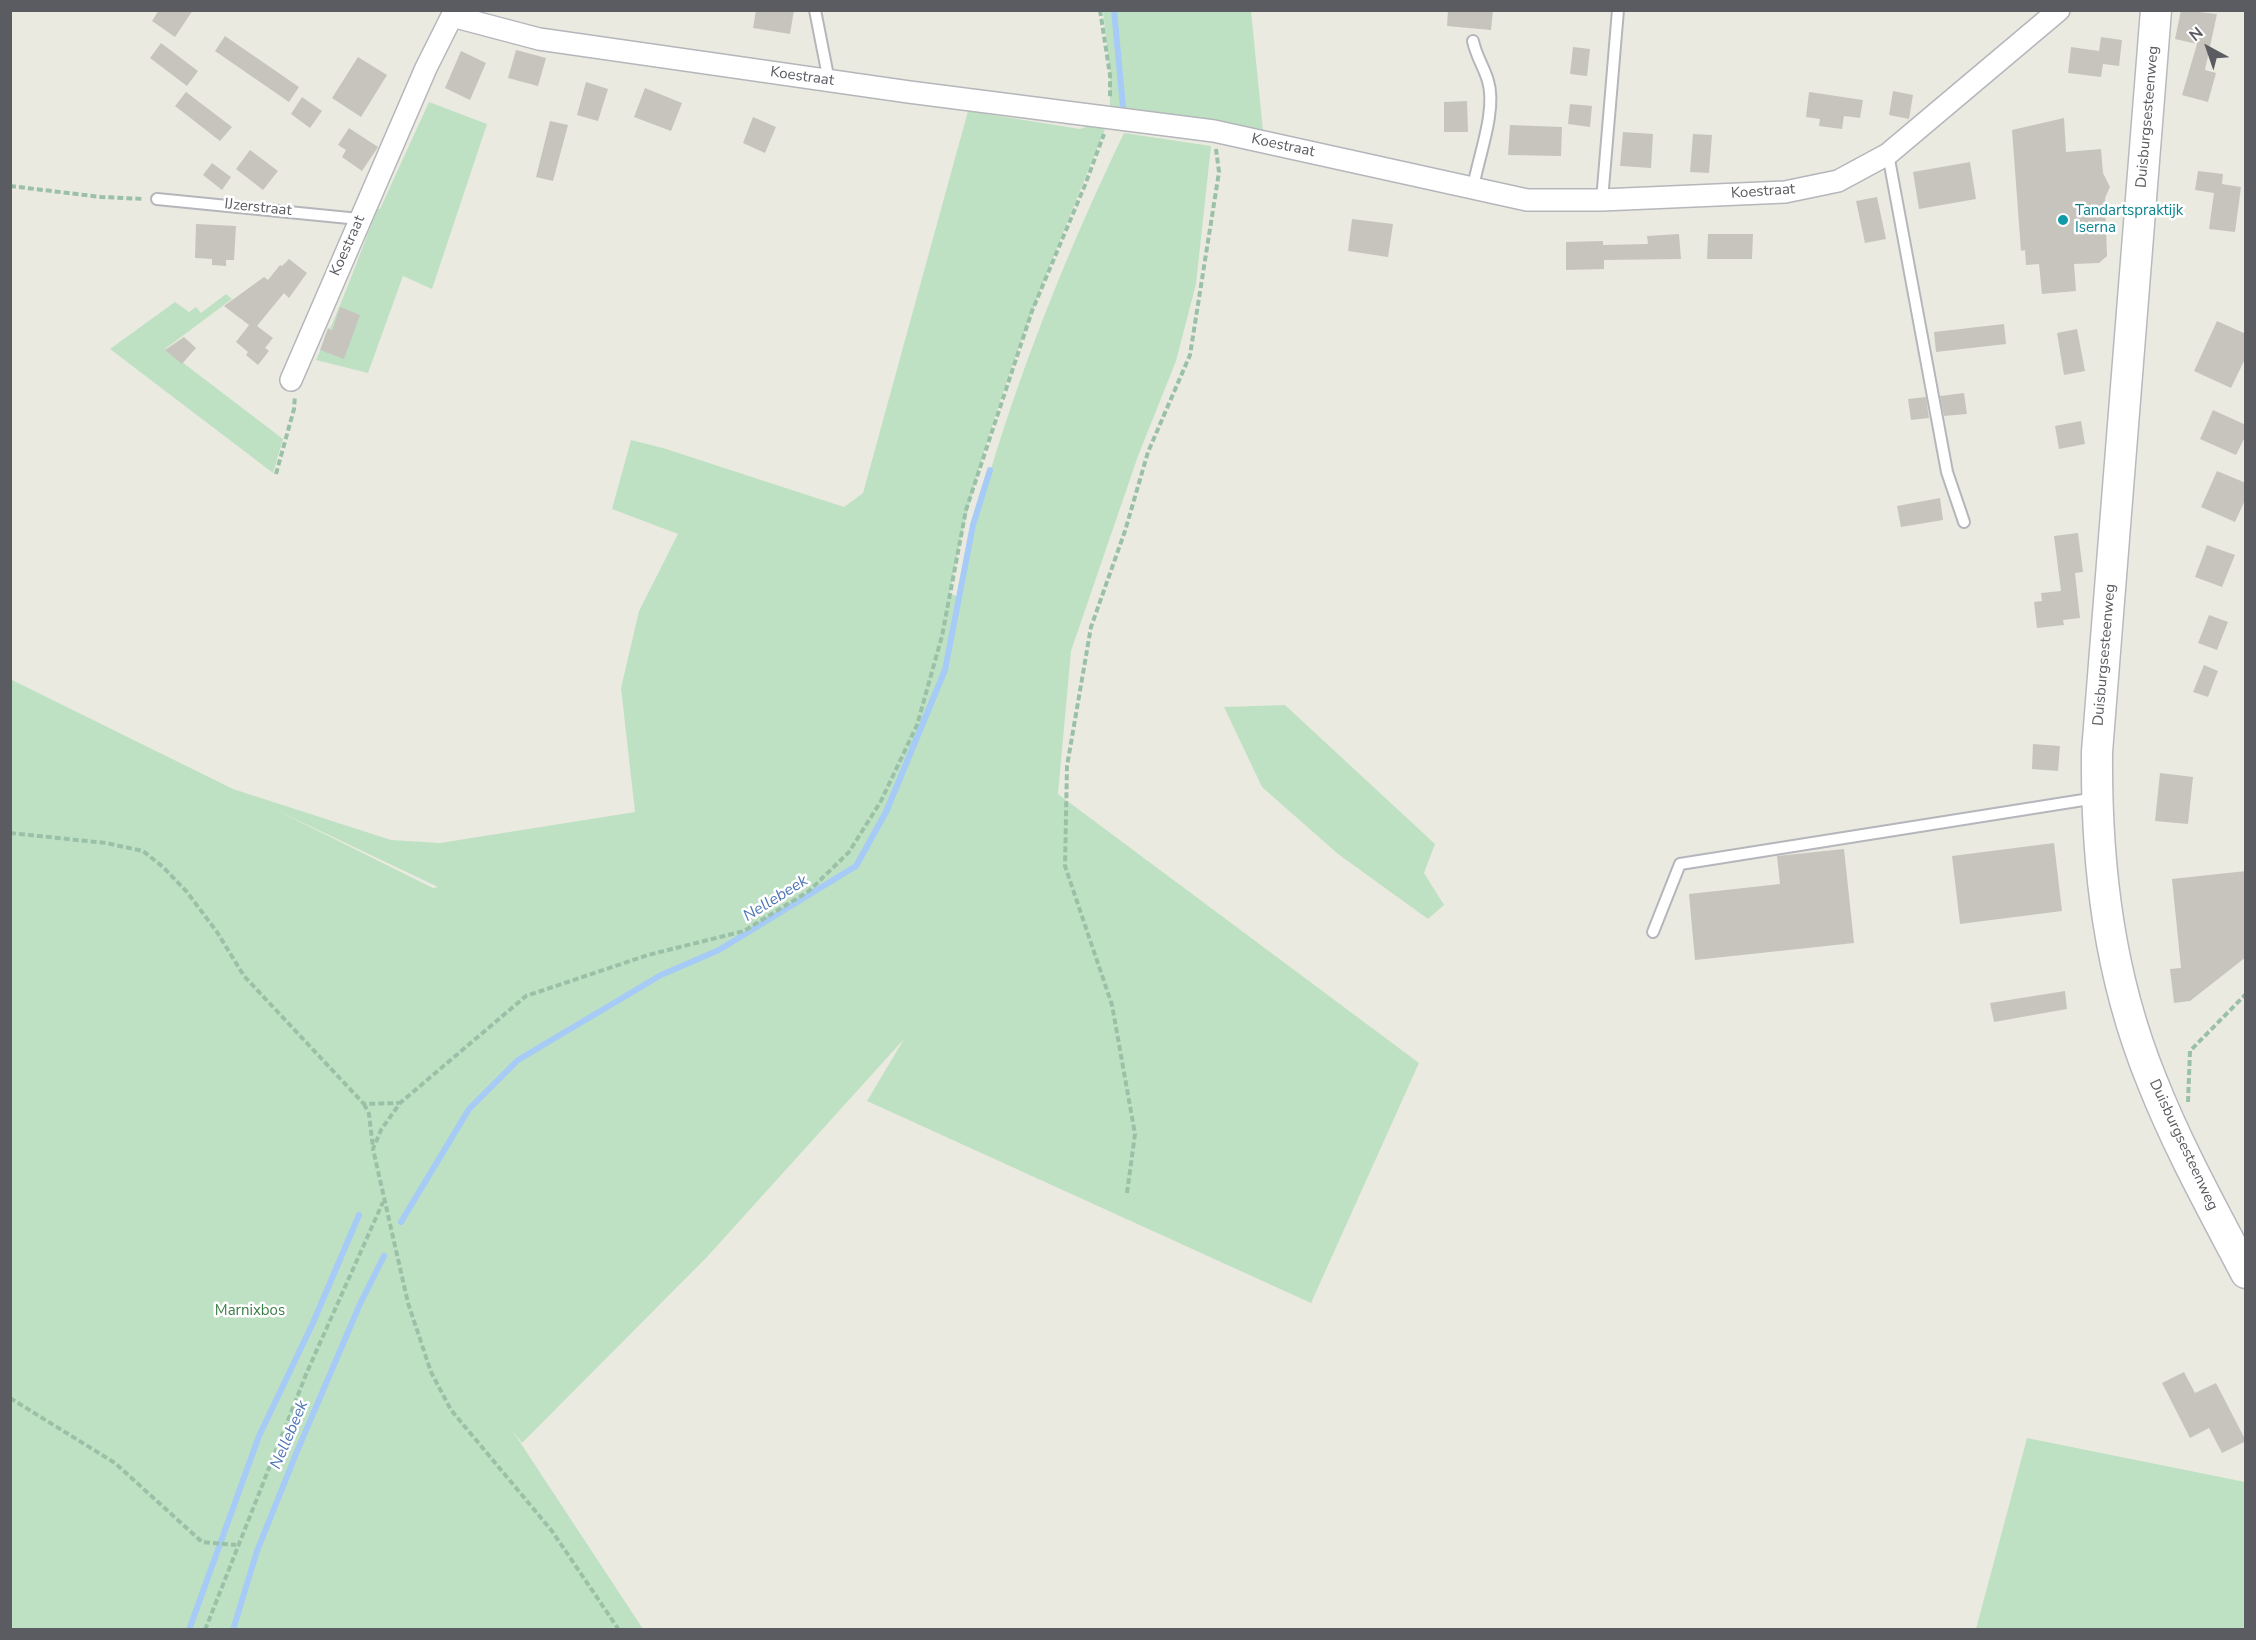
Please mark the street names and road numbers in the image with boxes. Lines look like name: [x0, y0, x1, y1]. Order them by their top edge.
street label: Duisburgsesteenweg: [2133, 45, 2163, 189]
street label: Koestraat: [769, 64, 835, 90]
street label: Koestraat: [1250, 131, 1316, 161]
street label: Koestraat: [1730, 181, 1796, 203]
street label: IJzerstraat: [223, 196, 293, 220]
street label: Koestraat: [327, 213, 369, 279]
street label: Duisburgsesteenweg: [2090, 583, 2120, 727]
street label: Duisburgsesteenweg: [2145, 1077, 2221, 1213]

